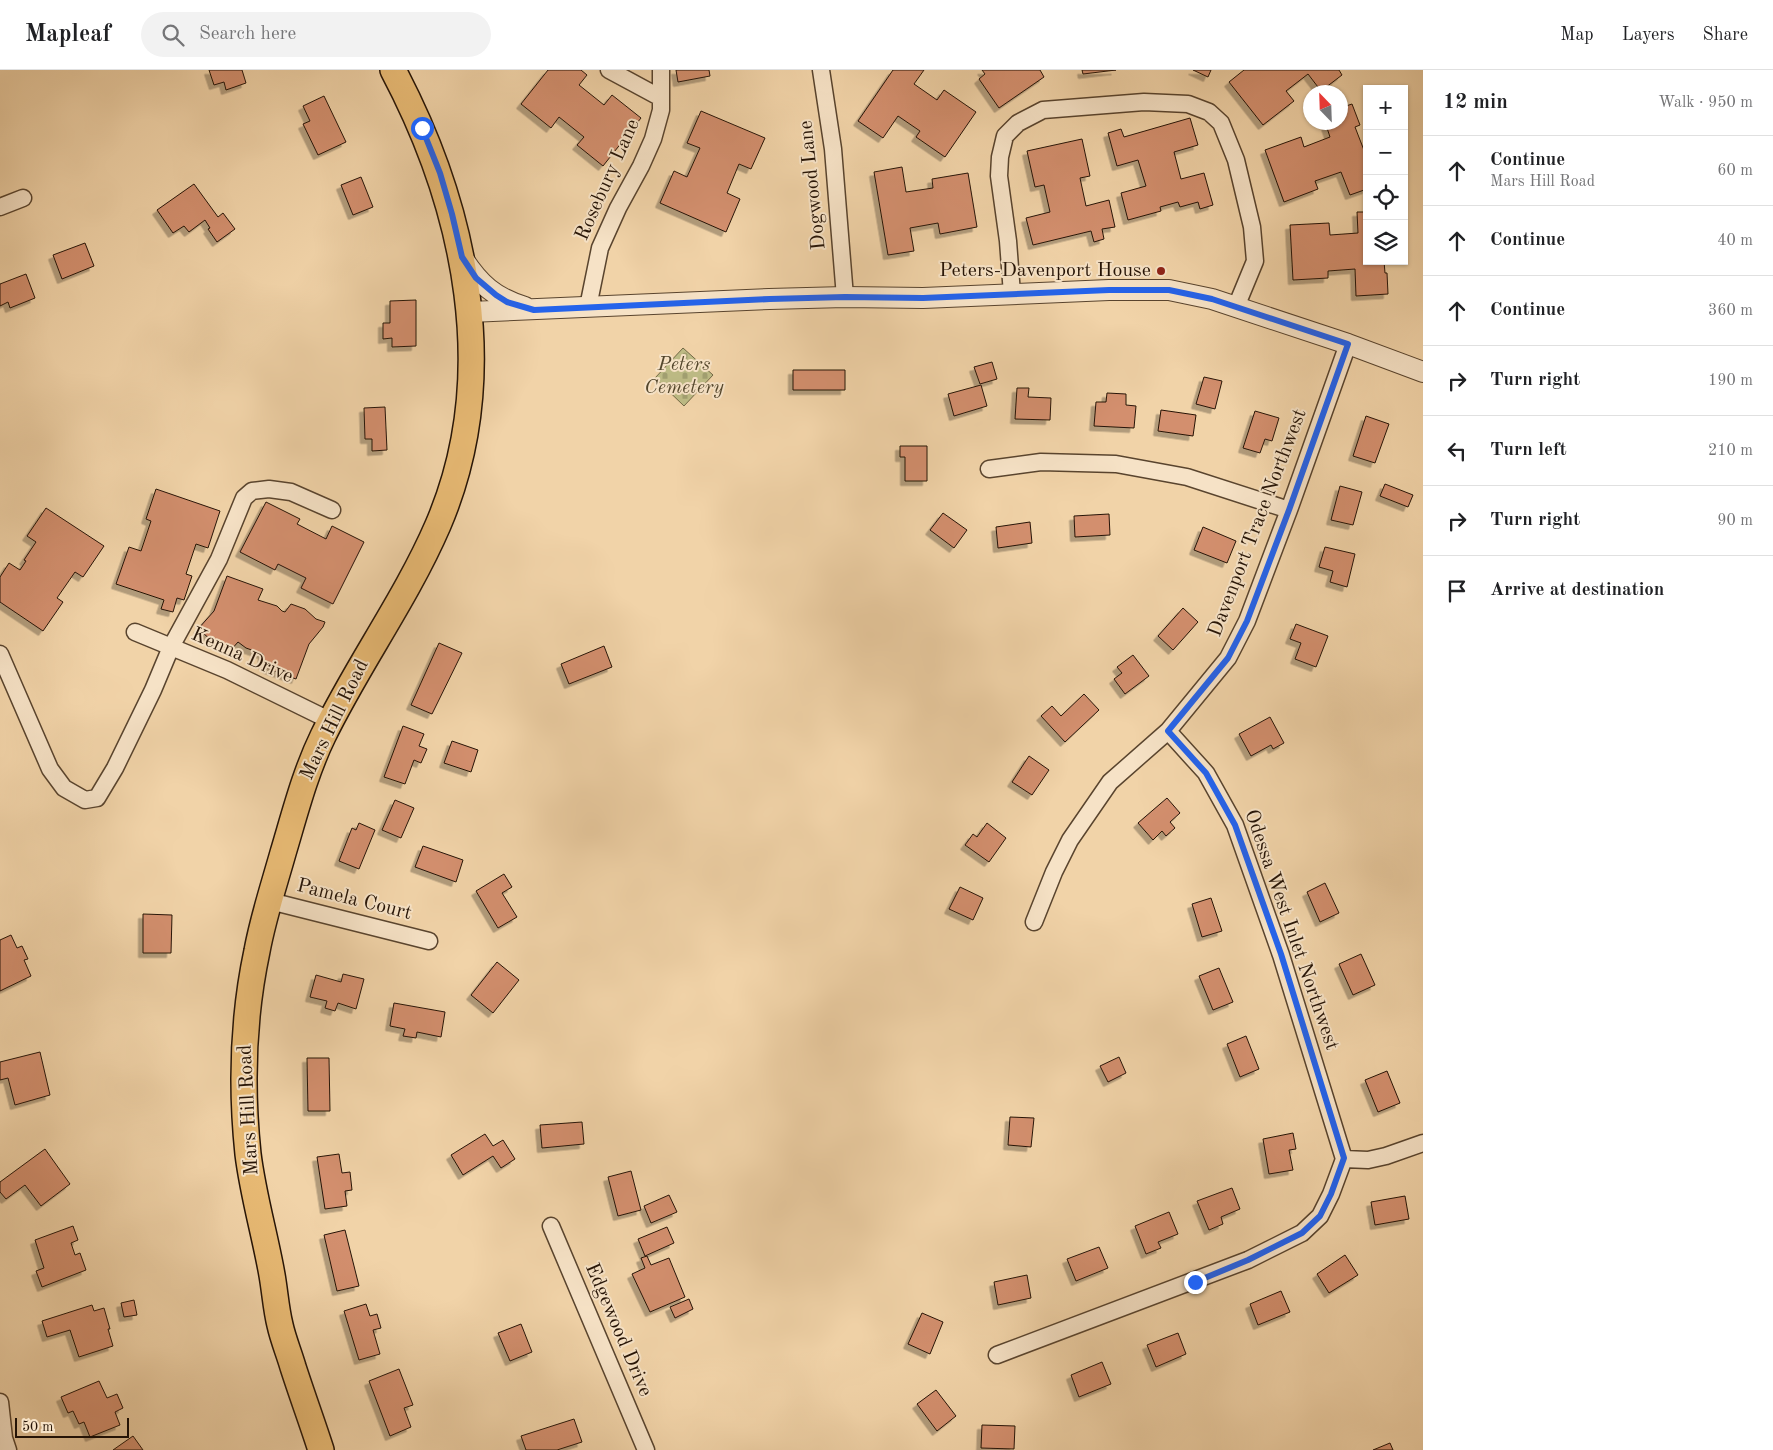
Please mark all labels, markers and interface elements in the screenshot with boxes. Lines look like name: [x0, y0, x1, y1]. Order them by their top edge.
search box: [141, 12, 491, 57]
icon: search: [159, 21, 187, 49]
text: Mapleaf: [25, 23, 111, 47]
text: Search here: [199, 25, 296, 44]
text: Map: [1560, 26, 1594, 44]
text: Layers: [1622, 26, 1674, 44]
text: Share: [1702, 26, 1748, 44]
north arrow: [1303, 85, 1348, 130]
map controls: [1363, 85, 1408, 265]
button: +: [1363, 85, 1408, 130]
text: 12 min: [1443, 92, 1508, 113]
text: Walk · 950 m: [1658, 95, 1753, 111]
street label: Rosebury Lane: [572, 116, 644, 244]
route start: [411, 117, 434, 140]
street label: Dogwood Lane: [796, 119, 830, 251]
button: −: [1363, 130, 1408, 175]
text: Continue: [1490, 151, 1565, 170]
icon: ahead: [1443, 157, 1471, 185]
text: 60 m: [1717, 163, 1753, 179]
text: Mars Hill Road: [1490, 174, 1595, 190]
button: locate: [1363, 175, 1408, 220]
button: layers: [1363, 220, 1408, 265]
icon: ahead: [1443, 227, 1471, 255]
text: Continue: [1490, 231, 1565, 250]
text: 40 m: [1717, 233, 1753, 249]
place label: Peters-Davenport House: [939, 261, 1151, 281]
marker: Peters-Davenport House: [1155, 265, 1167, 277]
icon: ahead: [1443, 297, 1471, 325]
text: Continue: [1490, 301, 1565, 320]
text: 360 m: [1708, 303, 1753, 319]
park label: Peters Cemetery: [644, 355, 724, 398]
icon: right: [1443, 367, 1471, 395]
text: Turn right: [1490, 371, 1580, 390]
text: 190 m: [1708, 373, 1753, 389]
street label: Davenport Trace Northwest: [1205, 406, 1311, 640]
icon: left: [1443, 437, 1471, 465]
text: Turn left: [1490, 441, 1567, 460]
text: 210 m: [1708, 443, 1753, 459]
icon: right: [1443, 507, 1471, 535]
text: Turn right: [1490, 511, 1580, 530]
text: 90 m: [1717, 513, 1753, 529]
icon: arrive: [1443, 577, 1471, 605]
text: Arrive at destination: [1490, 581, 1664, 600]
street label: Kenna Drive: [188, 625, 296, 687]
street label: Mars Hill Road: [297, 657, 373, 783]
street label: Odessa West Inlet Northwest: [1240, 807, 1342, 1053]
street label: Pamela Court: [294, 876, 414, 924]
street label: Mars Hill Road: [236, 1044, 262, 1176]
street label: Edgewood Drive: [581, 1260, 655, 1400]
route end: [1184, 1271, 1207, 1294]
scale bar: [15, 1415, 129, 1438]
text: 50 m: [22, 1420, 53, 1434]

